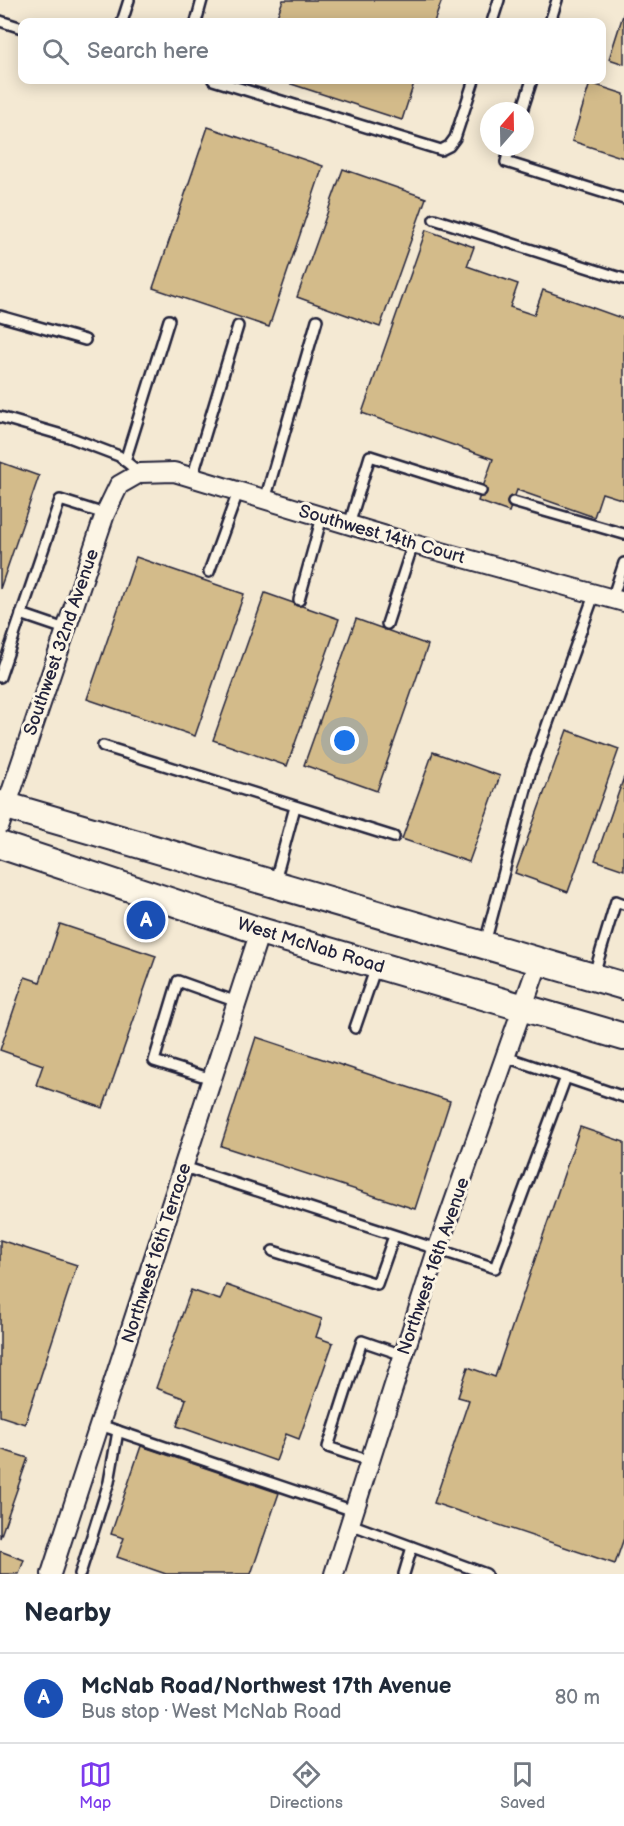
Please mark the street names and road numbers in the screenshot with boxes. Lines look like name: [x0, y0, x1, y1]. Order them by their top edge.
street label: Southwest 14th Court: [296, 501, 468, 568]
street label: Southwest 32nd Avenue: [20, 546, 103, 738]
street label: West McNab Road: [235, 913, 387, 978]
street label: Northwest 16th Terrace: [117, 1160, 196, 1346]
street label: Northwest 16th Avenue: [393, 1174, 474, 1358]

